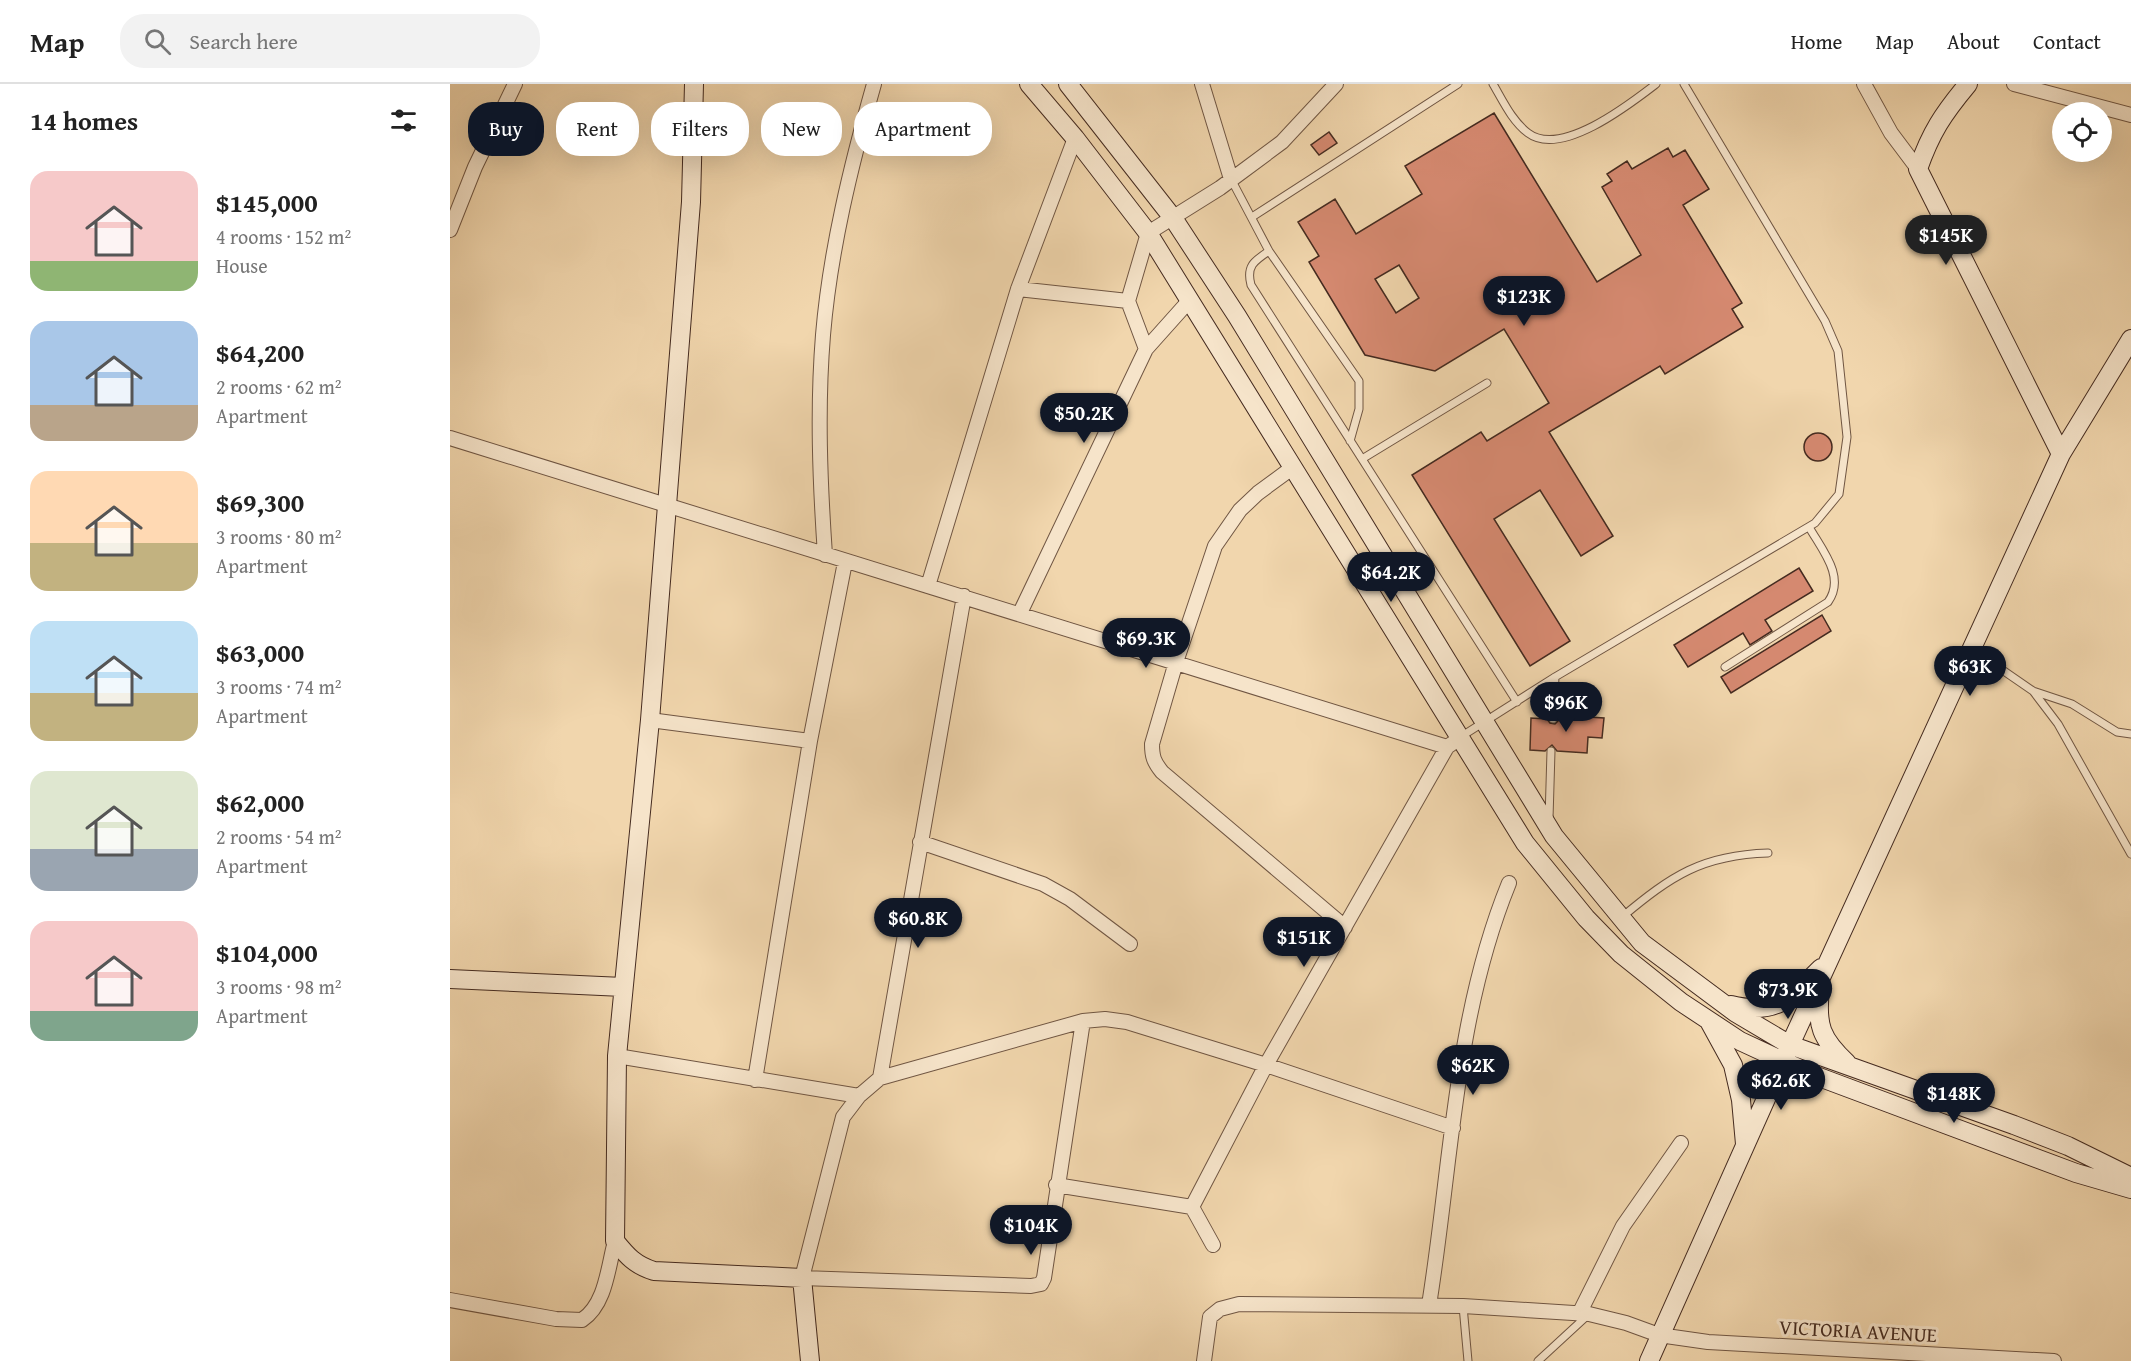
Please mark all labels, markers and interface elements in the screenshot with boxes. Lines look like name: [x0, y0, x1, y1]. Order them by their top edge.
search box: [120, 14, 540, 68]
text: Map: [30, 21, 84, 62]
icon: search: [141, 25, 174, 58]
text: Search here: [189, 25, 298, 57]
text: Home: [1791, 26, 1842, 57]
text: Map: [1875, 26, 1914, 57]
text: About: [1947, 26, 2000, 57]
text: Contact: [2033, 26, 2101, 57]
text: 14 homes: [30, 101, 138, 140]
chip: Buy: [468, 102, 544, 156]
chip: Rent: [556, 102, 639, 156]
chip: Filters: [651, 102, 749, 156]
chip: New: [761, 102, 842, 156]
chip: Apartment: [854, 102, 992, 156]
map controls: [2052, 102, 2112, 162]
button: locate: [2052, 102, 2112, 162]
icon: filters: [387, 104, 420, 137]
text: $145,000: [216, 183, 318, 222]
icon: home: [78, 195, 150, 267]
pin: $145K: [1904, 215, 1988, 266]
text: $145K: [1919, 220, 1973, 249]
text: 4 rooms · 152 m²: [216, 222, 351, 251]
text: House: [216, 251, 268, 280]
pin: $123K: [1482, 276, 1566, 327]
text: $123K: [1497, 281, 1551, 310]
text: $64,200: [216, 333, 304, 372]
icon: home: [78, 345, 150, 417]
text: 2 rooms · 62 m²: [216, 372, 342, 401]
pin: $50.2K: [1035, 393, 1133, 444]
text: $50.2K: [1054, 398, 1114, 427]
text: Apartment: [216, 401, 308, 430]
text: $69,300: [216, 483, 304, 522]
icon: home: [78, 495, 150, 567]
text: 3 rooms · 80 m²: [216, 522, 342, 551]
text: Apartment: [216, 551, 308, 580]
pin: $64.2K: [1342, 552, 1440, 603]
text: $64.2K: [1361, 557, 1421, 586]
pin: $69.3K: [1097, 618, 1195, 669]
text: $69.3K: [1116, 623, 1176, 652]
text: $63,000: [216, 633, 304, 672]
icon: home: [78, 645, 150, 717]
pin: $63K: [1934, 646, 2006, 697]
text: $63K: [1948, 651, 1992, 680]
text: 3 rooms · 74 m²: [216, 672, 342, 701]
pin: $96K: [1530, 682, 1602, 733]
text: $96K: [1544, 687, 1588, 716]
text: Apartment: [216, 701, 308, 730]
text: $62,000: [216, 783, 304, 822]
icon: home: [78, 795, 150, 867]
text: 2 rooms · 54 m²: [216, 822, 342, 851]
text: Apartment: [216, 851, 308, 880]
pin: $60.8K: [869, 898, 967, 949]
text: $60.8K: [888, 903, 948, 932]
pin: $151K: [1262, 917, 1346, 968]
text: $151K: [1277, 922, 1331, 951]
text: $104,000: [216, 933, 318, 972]
icon: home: [78, 945, 150, 1017]
pin: $73.9K: [1739, 969, 1837, 1020]
text: 3 rooms · 98 m²: [216, 972, 342, 1001]
text: $73.9K: [1758, 974, 1818, 1003]
text: Apartment: [216, 1001, 308, 1030]
pin: $62K: [1437, 1045, 1509, 1096]
text: $62K: [1451, 1050, 1495, 1079]
pin: $62.6K: [1732, 1060, 1830, 1111]
text: $62.6K: [1751, 1065, 1811, 1094]
pin: $148K: [1912, 1073, 1996, 1124]
text: $148K: [1927, 1078, 1981, 1107]
pin: $104K: [989, 1205, 1073, 1256]
text: $104K: [1004, 1210, 1058, 1239]
street label: VICTORIA AVENUE: [1778, 1312, 1938, 1349]

